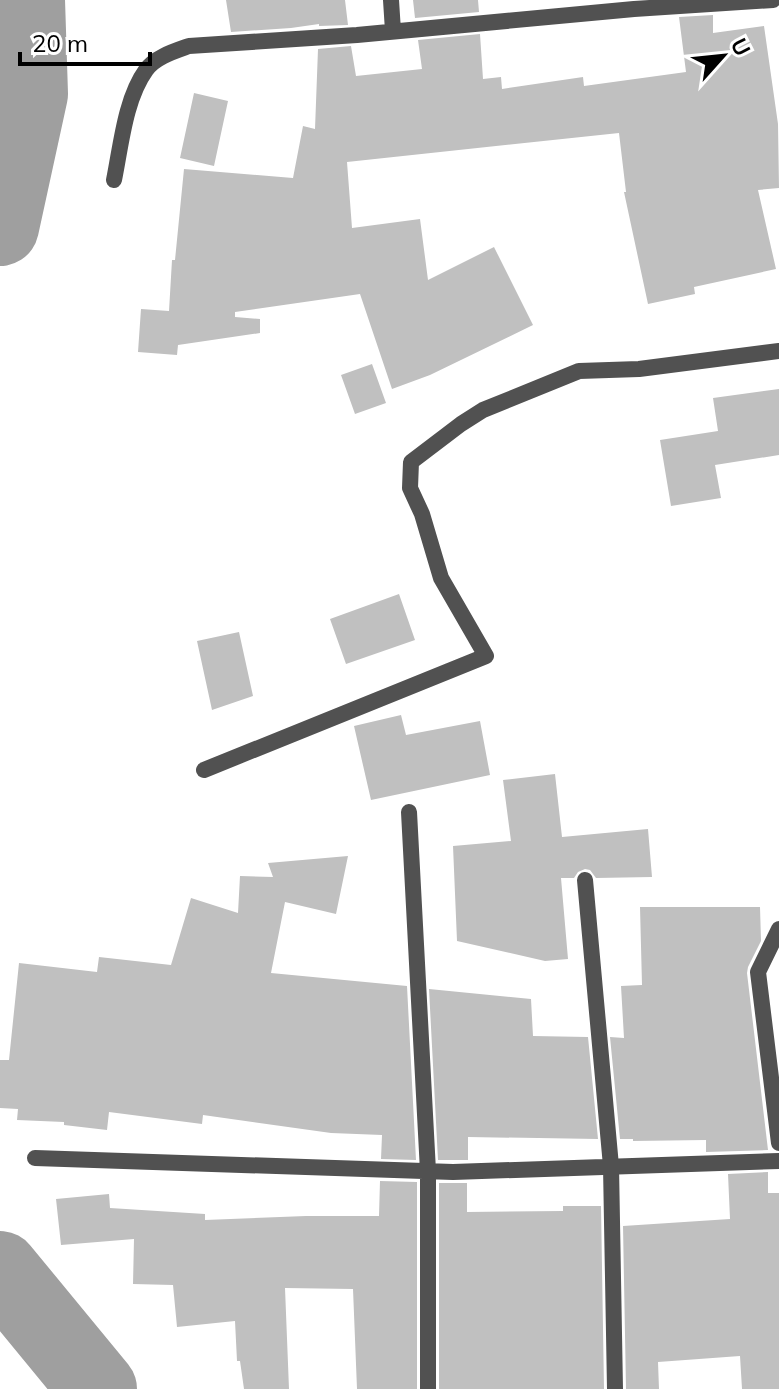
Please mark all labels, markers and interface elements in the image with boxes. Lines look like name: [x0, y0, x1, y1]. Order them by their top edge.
scale bar: [20, 16, 150, 66]
north arrow: [683, 16, 763, 96]
text: 20 m: [32, 28, 88, 58]
text: U: [725, 33, 757, 61]

